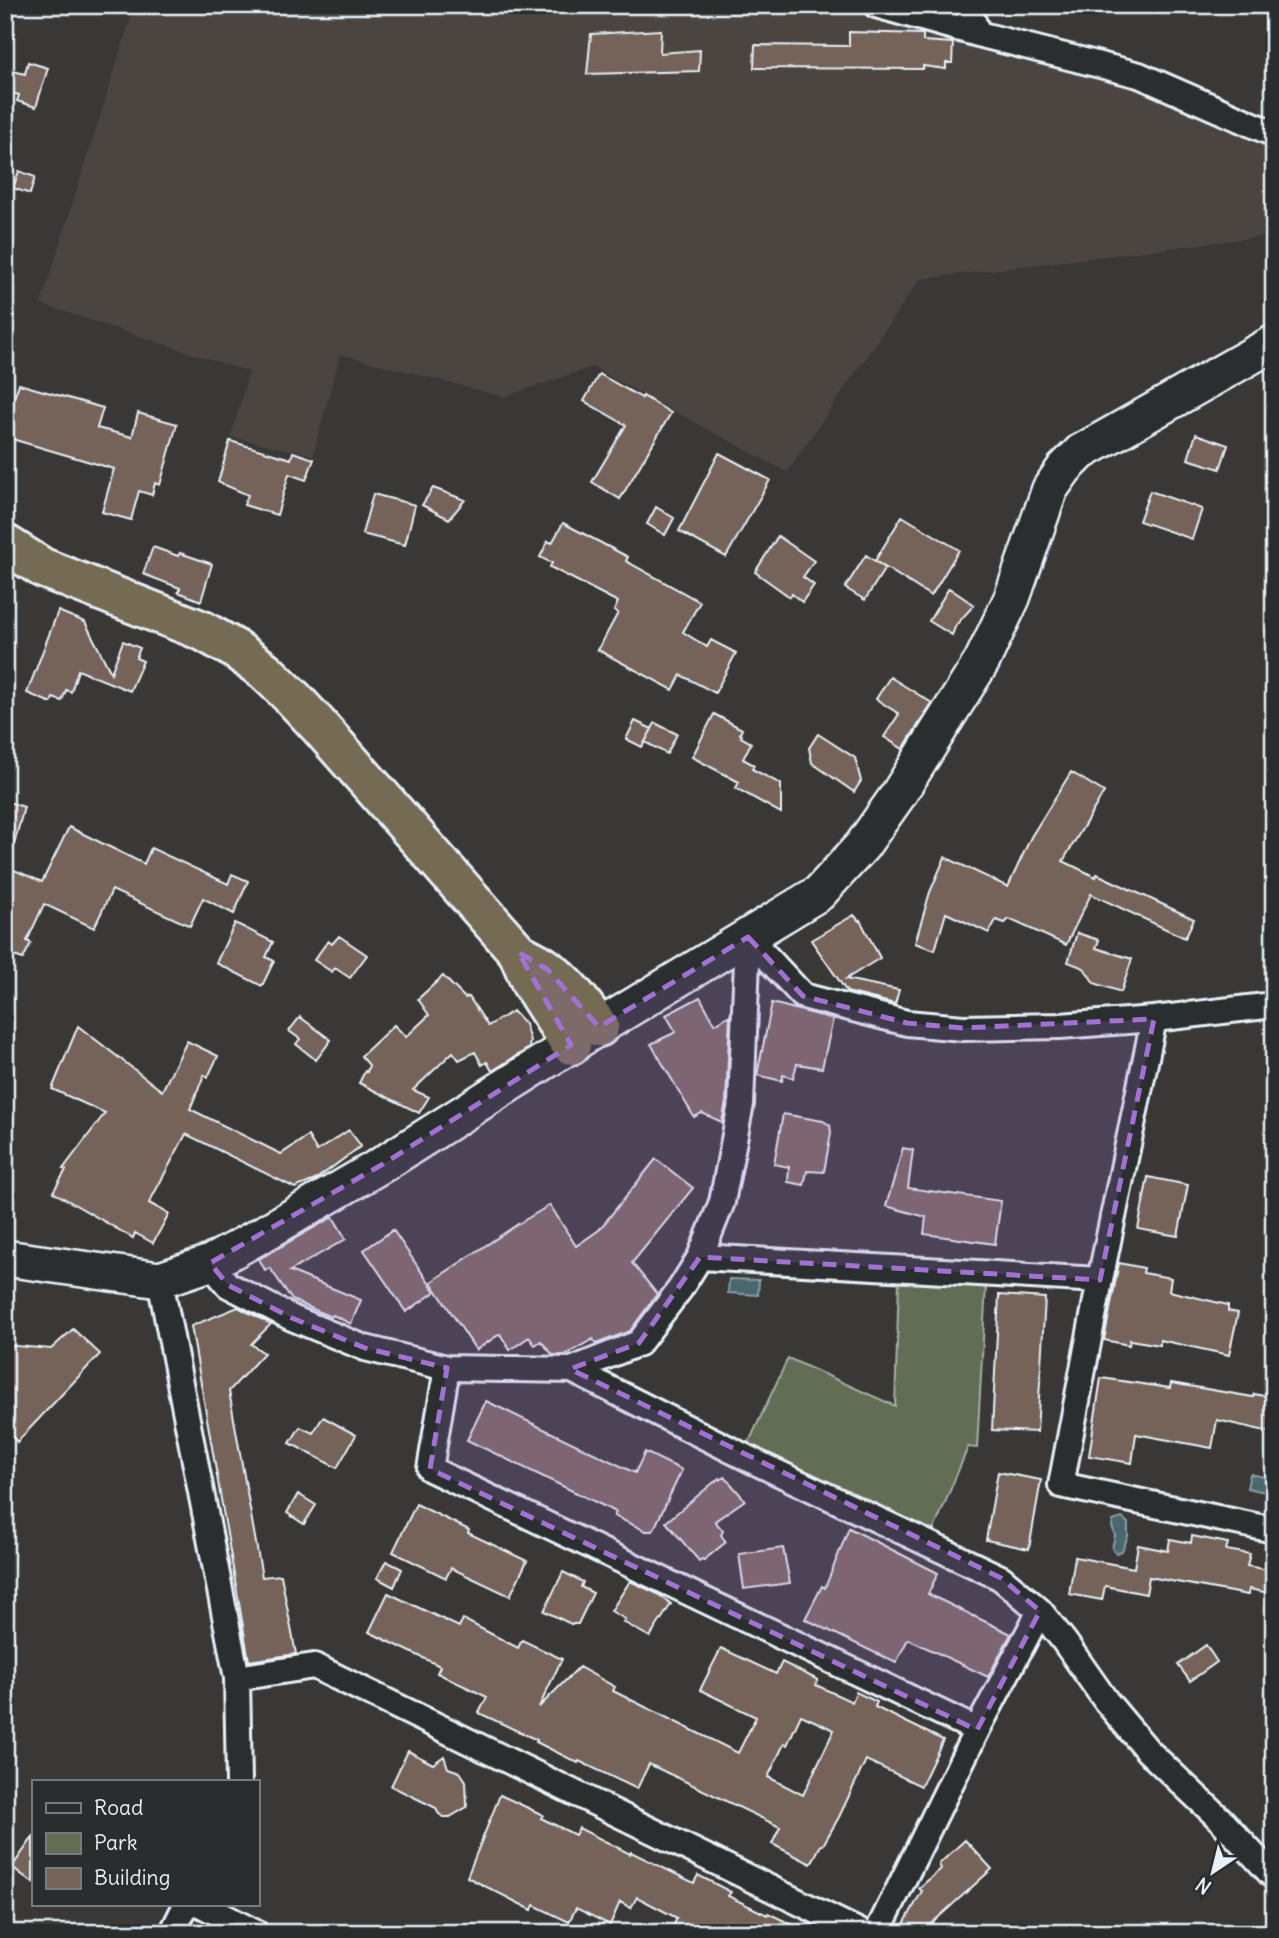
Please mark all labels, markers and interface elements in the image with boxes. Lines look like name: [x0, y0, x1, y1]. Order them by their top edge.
legend: [32, 1780, 259, 1906]
text: Road: [94, 1794, 143, 1821]
text: Park: [94, 1829, 137, 1856]
north arrow: [1178, 1836, 1248, 1906]
text: Building: [94, 1864, 170, 1891]
text: N: [1191, 1872, 1216, 1900]

